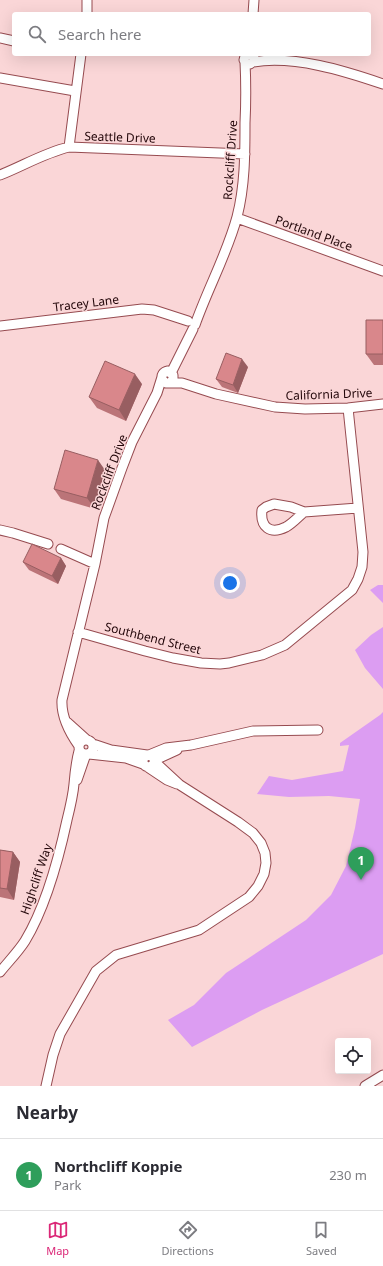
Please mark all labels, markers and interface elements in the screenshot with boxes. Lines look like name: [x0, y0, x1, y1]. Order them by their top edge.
search box: [12, 12, 371, 56]
icon: search: [26, 23, 48, 45]
text: Search here: [58, 24, 141, 44]
street label: Rockcliff Drive: [219, 119, 241, 200]
street label: Seattle Drive: [84, 127, 156, 147]
street label: Portland Place: [273, 211, 355, 255]
street label: Tracey Lane: [52, 290, 120, 315]
street label: California Drive: [285, 384, 373, 404]
street label: Rockcliff Drive: [87, 431, 131, 512]
your location: [220, 573, 240, 593]
street label: Southbend Street: [103, 618, 204, 658]
street label: Highcliff Way: [16, 840, 56, 917]
pin: 1: [348, 847, 374, 880]
map controls: [335, 1038, 371, 1074]
button: locate: [335, 1038, 371, 1074]
text: Nearby: [16, 1101, 78, 1124]
text: Northcliff Koppie: [54, 1156, 182, 1176]
text: 1: [25, 1166, 33, 1184]
text: 230 m: [329, 1166, 367, 1184]
text: Park: [54, 1176, 81, 1194]
tab: Map: [46, 1219, 69, 1258]
tab: Directions: [161, 1219, 214, 1258]
tab: Saved: [306, 1219, 337, 1258]

